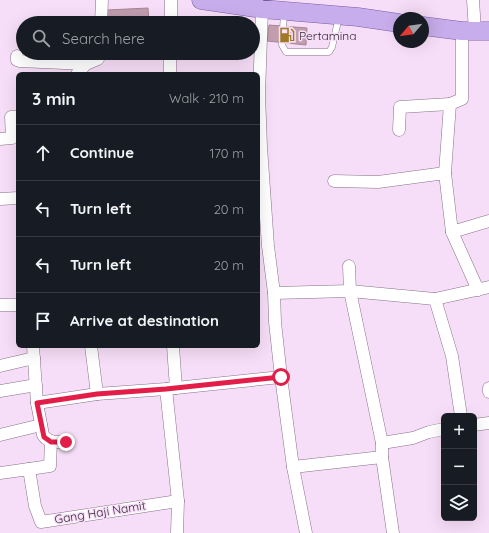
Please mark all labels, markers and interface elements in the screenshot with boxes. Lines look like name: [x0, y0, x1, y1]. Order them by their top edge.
north arrow: [393, 12, 429, 48]
search box: [16, 16, 260, 60]
fuel station icon: Pertamina: [278, 26, 296, 44]
icon: search: [30, 27, 52, 49]
place label: Pertamina: [299, 28, 357, 43]
text: Search here: [62, 29, 145, 48]
text: 3 min: [32, 88, 76, 109]
text: Walk · 210 m: [169, 90, 244, 106]
icon: ahead: [32, 142, 54, 164]
text: Continue: [70, 143, 134, 162]
text: 170 m: [209, 145, 244, 161]
icon: left: [32, 198, 54, 220]
text: Turn left: [70, 199, 132, 218]
text: 20 m: [214, 201, 244, 217]
icon: left: [32, 254, 54, 276]
text: Turn left: [70, 255, 132, 274]
text: 20 m: [214, 257, 244, 273]
icon: arrive: [32, 310, 54, 332]
text: Arrive at destination: [70, 311, 219, 330]
route start: [272, 368, 290, 386]
map controls: [441, 413, 477, 521]
button: +: [441, 413, 477, 449]
route end: [57, 433, 75, 451]
button: −: [441, 449, 477, 485]
button: layers: [441, 485, 477, 521]
street label: Gang Haji Namit: [53, 497, 147, 527]

